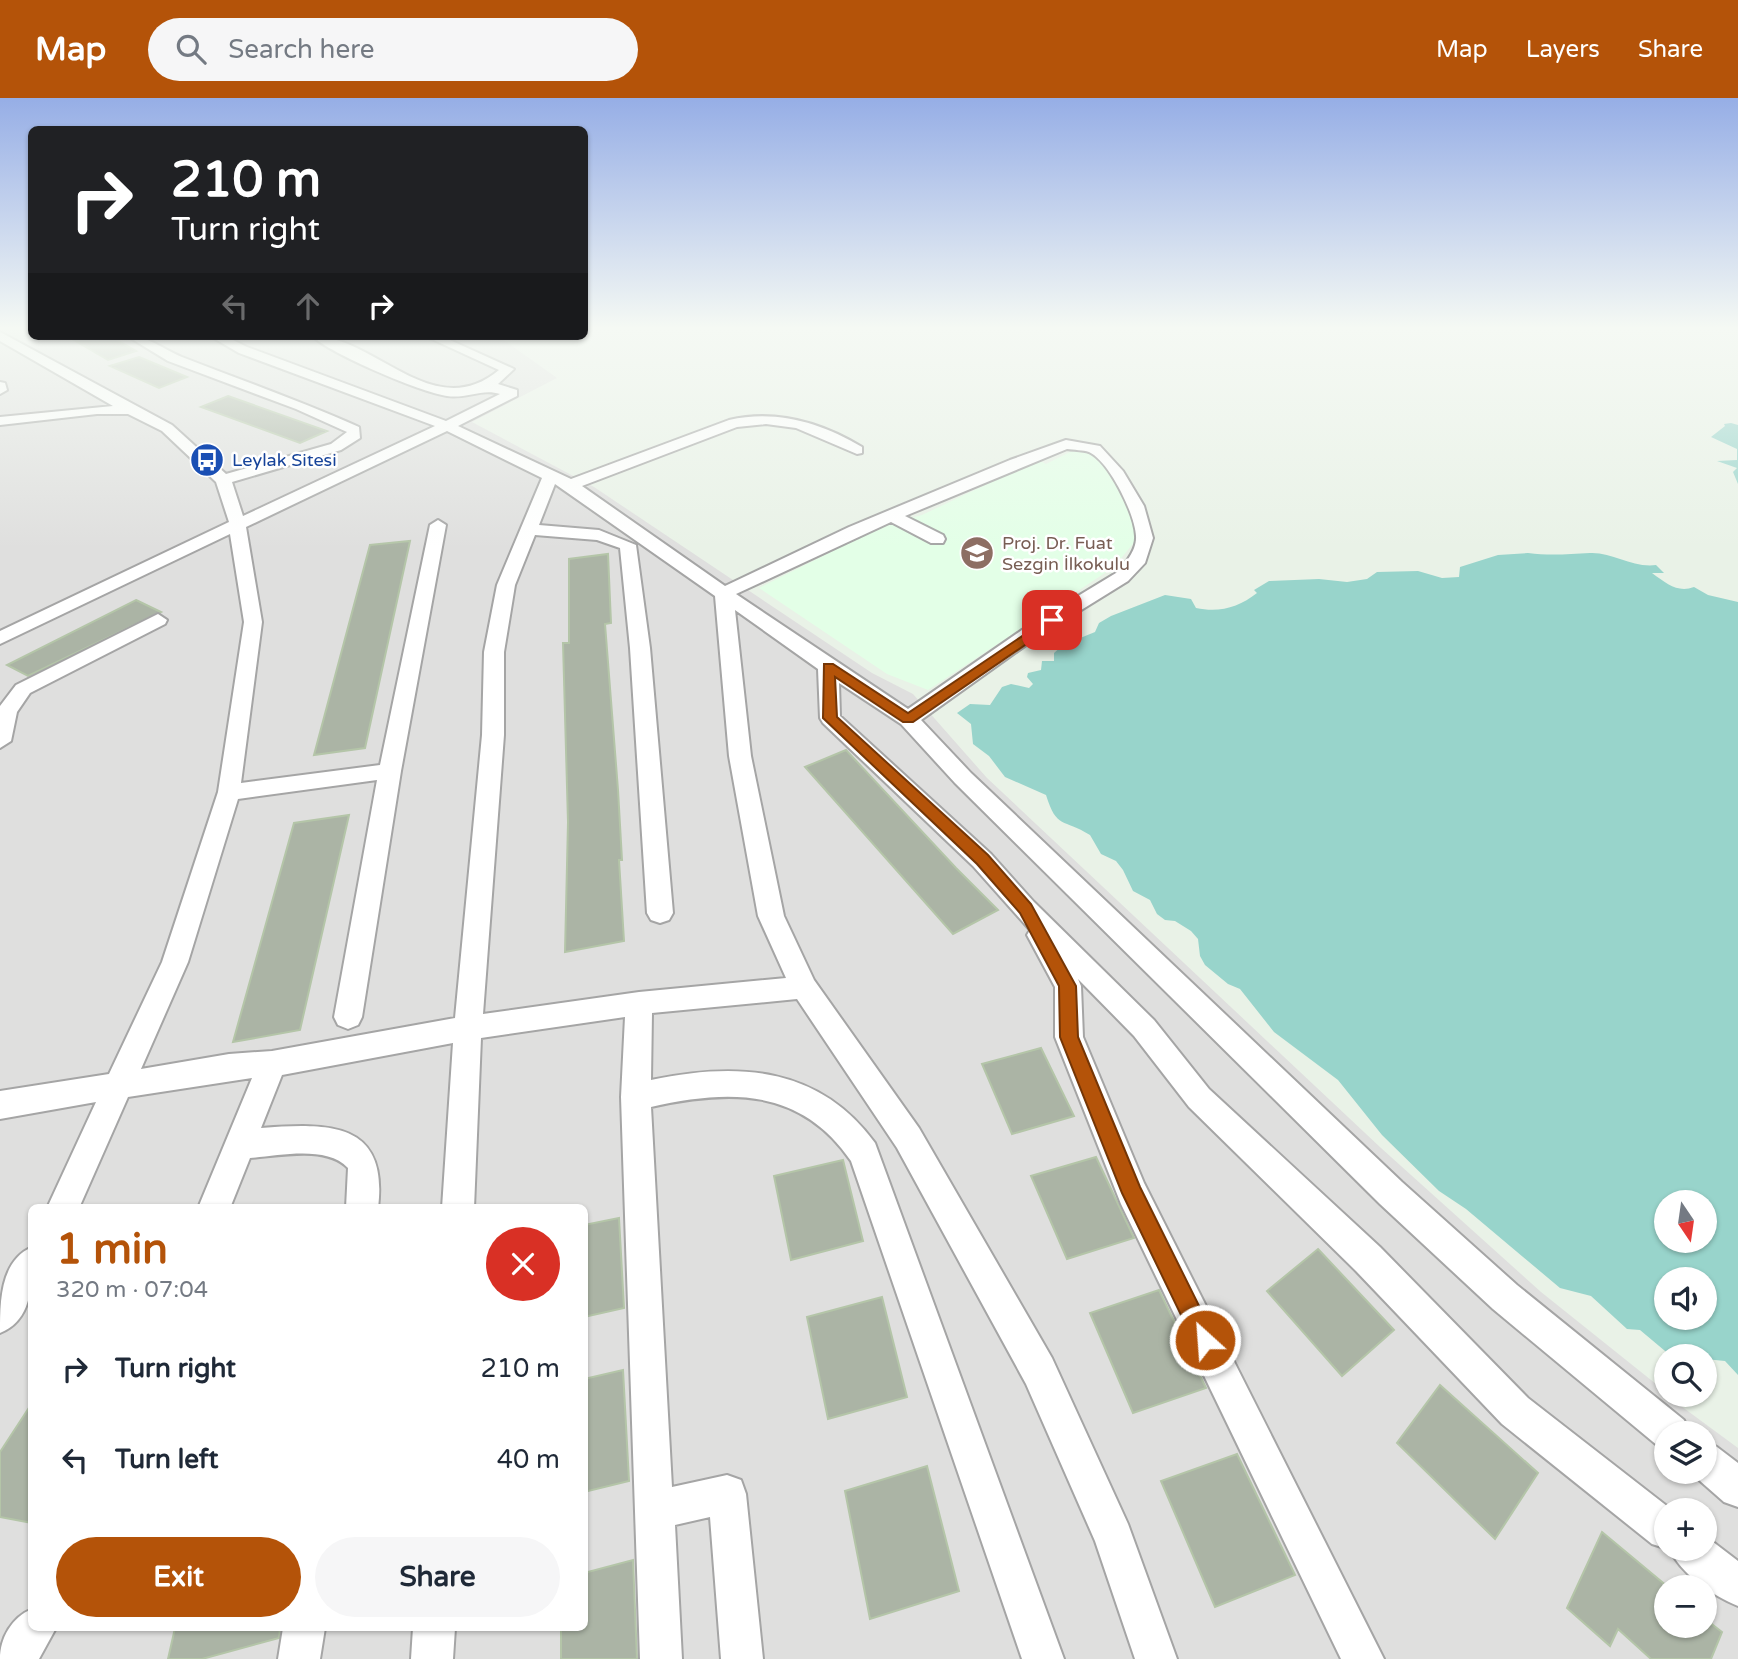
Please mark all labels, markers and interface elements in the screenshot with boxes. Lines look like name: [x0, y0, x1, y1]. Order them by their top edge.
search box: [148, 18, 638, 81]
text: Map: [35, 30, 106, 69]
icon: search: [172, 30, 210, 68]
text: Search here: [228, 34, 374, 65]
text: Map: [1436, 35, 1488, 64]
text: Layers: [1526, 35, 1600, 64]
text: Share: [1638, 35, 1703, 64]
text: 210 m: [171, 151, 321, 210]
icon: right: [56, 154, 147, 245]
text: Turn right: [171, 211, 320, 249]
icon: left: [216, 287, 254, 325]
icon: ahead: [289, 287, 327, 325]
icon: right: [362, 287, 400, 325]
bus stop icon: Leylak Sitesi: [188, 441, 226, 479]
place label: Leylak Sitesi: [232, 449, 337, 471]
place label: Proj. Dr. Fuat Sezgin İlkokulu: [1002, 532, 1130, 575]
school or university icon: Proj. Dr. Fuat Sezgin İlkokulu: [958, 534, 996, 572]
pin: [1022, 590, 1082, 650]
icon: arrive: [1033, 601, 1071, 639]
north arrow: [1654, 1190, 1717, 1253]
map controls: [1654, 1190, 1717, 1638]
text: 1 min: [56, 1224, 168, 1275]
button: close: [486, 1227, 560, 1301]
button: sound: [1654, 1267, 1717, 1330]
text: 320 m · 07:04: [56, 1276, 208, 1304]
position arrow: [1168, 1303, 1242, 1377]
button: search: [1654, 1344, 1717, 1407]
icon: right: [56, 1350, 94, 1388]
text: Turn right: [115, 1353, 236, 1384]
text: 210 m: [480, 1353, 560, 1384]
button: layers: [1654, 1421, 1717, 1484]
icon: left: [56, 1441, 94, 1479]
text: Turn left: [115, 1444, 218, 1475]
text: 40 m: [497, 1444, 560, 1475]
button: +: [1654, 1498, 1717, 1561]
button: Exit: [56, 1537, 301, 1617]
button: Share: [315, 1537, 560, 1617]
button: −: [1654, 1575, 1717, 1638]

